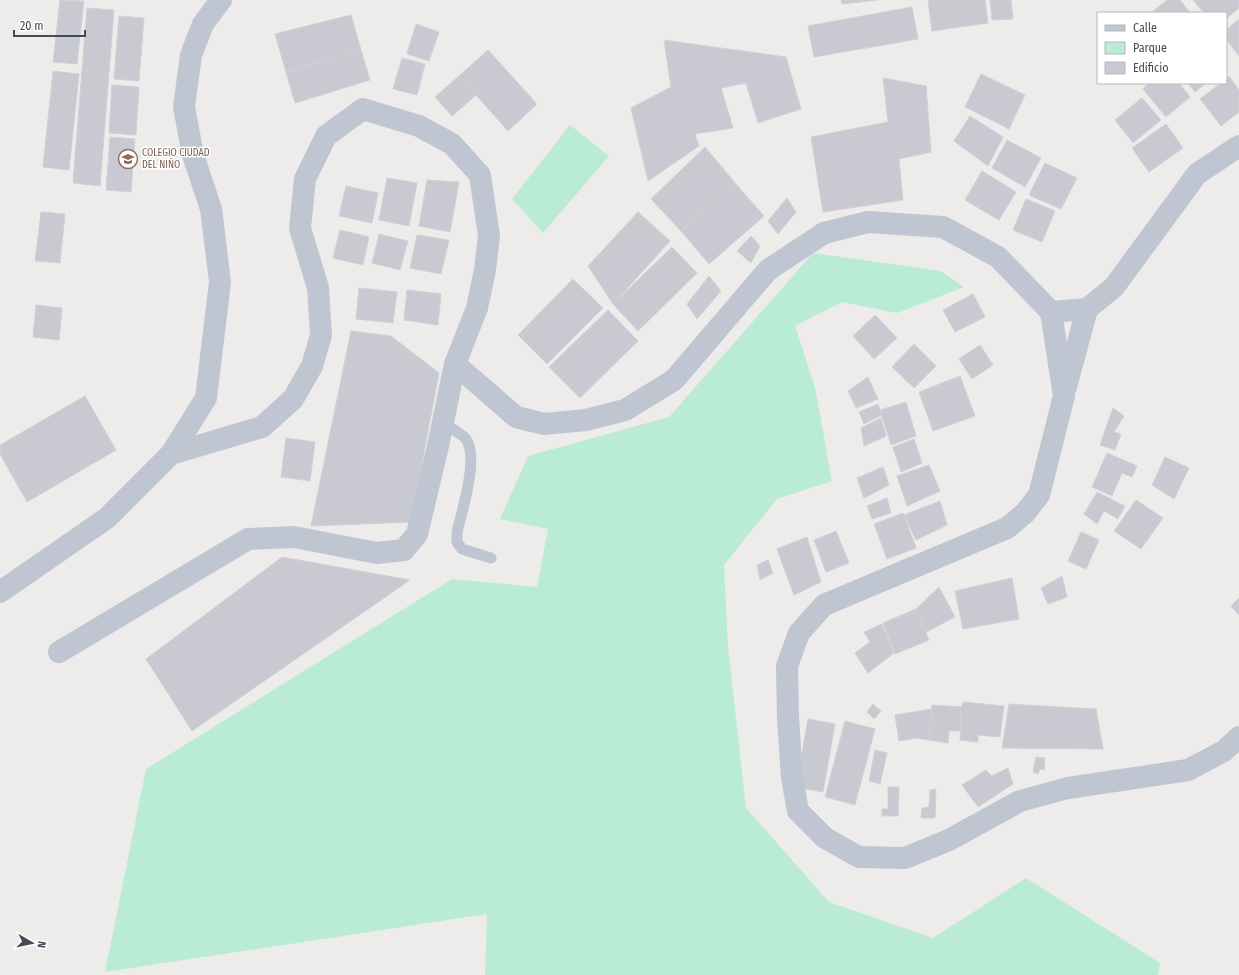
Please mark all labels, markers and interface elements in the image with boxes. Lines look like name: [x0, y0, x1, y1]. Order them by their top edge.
scale bar: [14, 12, 85, 38]
legend: [1097, 12, 1227, 84]
text: 20 m: [20, 19, 44, 33]
text: Calle: [1133, 21, 1157, 35]
text: Parque: [1133, 41, 1167, 55]
text: Edificio: [1133, 61, 1169, 75]
place label: COLEGIO CIUDAD DEL NIÑO: [142, 147, 210, 171]
school or university icon: COLEGIO CIUDAD DEL NIÑO: [117, 148, 139, 170]
north arrow: [12, 923, 52, 963]
text: N: [34, 940, 48, 949]

